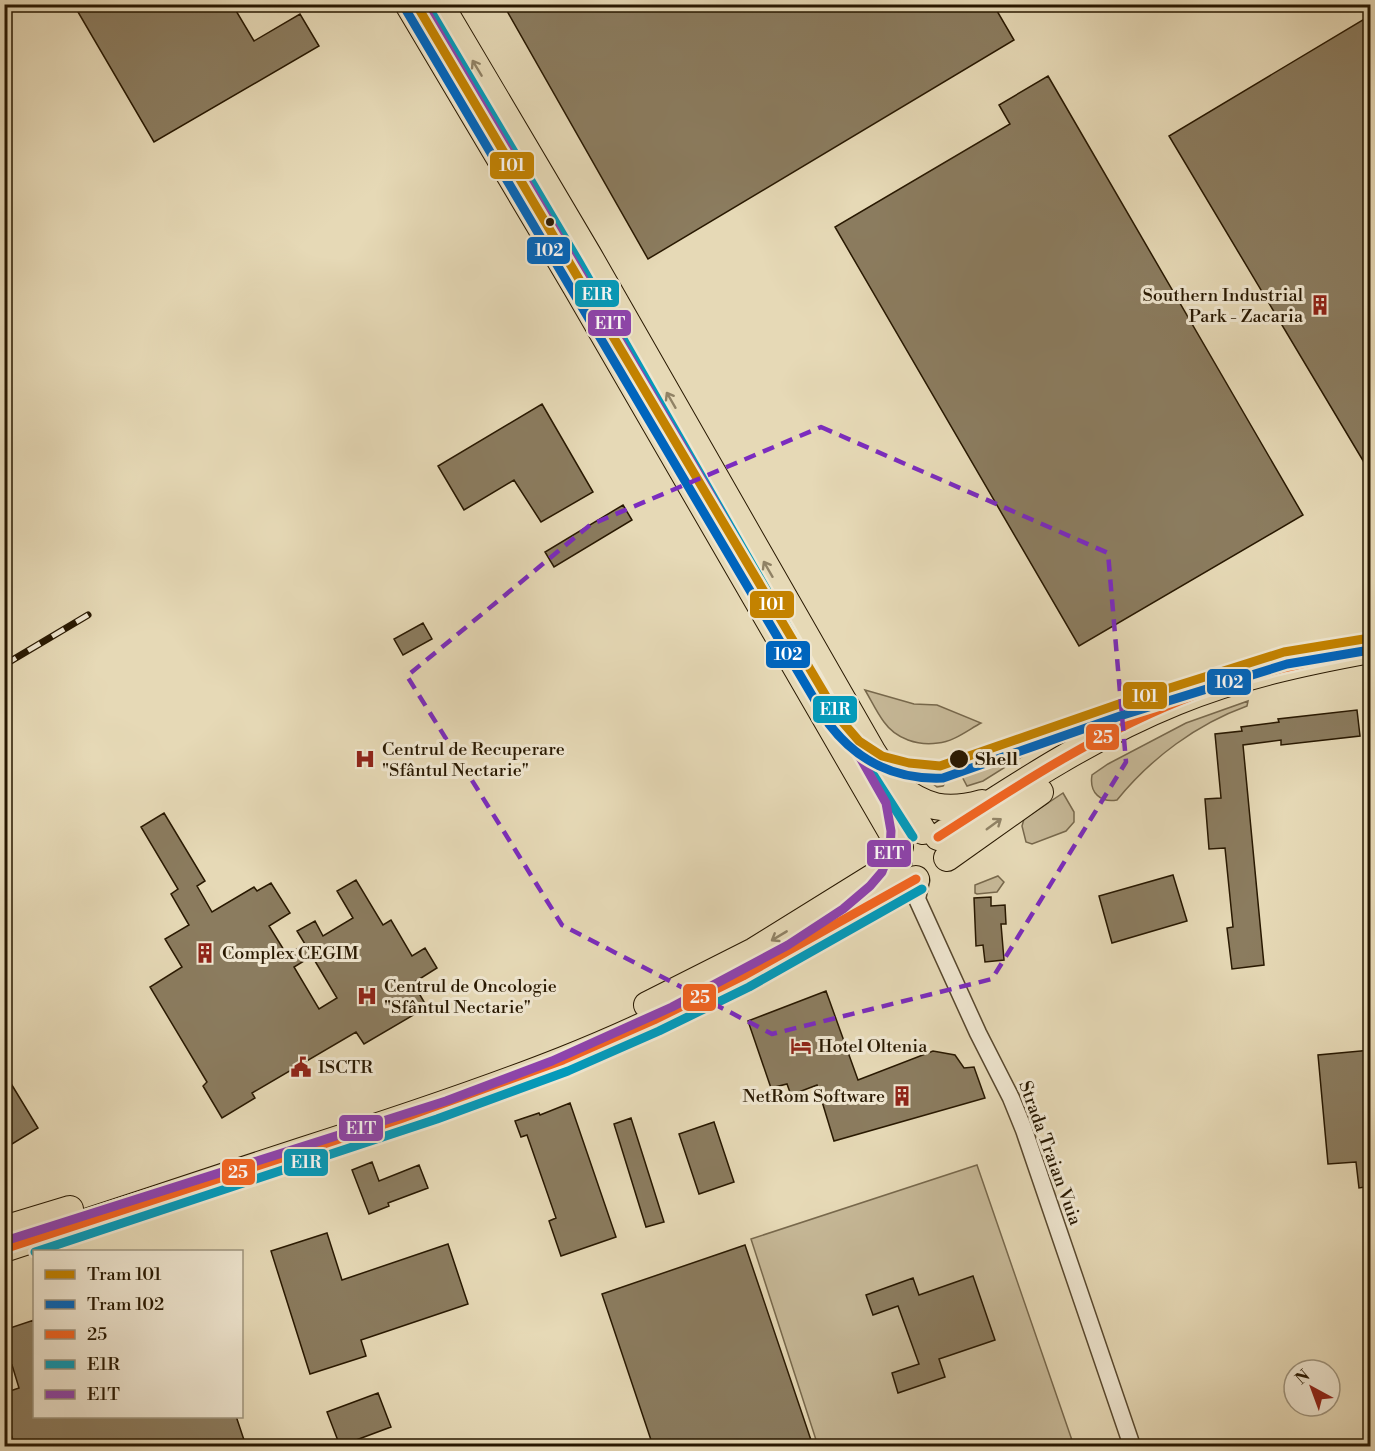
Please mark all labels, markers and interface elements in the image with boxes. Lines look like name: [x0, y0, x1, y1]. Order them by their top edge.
one-way arrow: [471, 60, 483, 77]
line badge: 101: [489, 151, 535, 180]
text: 101: [499, 156, 525, 176]
unlabelled marker: [544, 216, 556, 228]
line badge: 102: [526, 236, 571, 265]
text: 102: [535, 241, 563, 261]
line badge: E1R: [574, 279, 620, 308]
place label: Southern Industrial Park - Zacaria: [1142, 284, 1304, 328]
text: E1R: [582, 285, 613, 305]
building icon: Southern Industrial Park - Zacaria: [1308, 293, 1332, 317]
line badge: E1T: [587, 309, 632, 337]
text: E1T: [595, 314, 626, 334]
one-way arrow: [665, 392, 677, 409]
one-way arrow: [762, 561, 774, 578]
line badge: 101: [749, 590, 795, 619]
text: 101: [759, 595, 785, 615]
line badge: 102: [765, 640, 811, 669]
text: 102: [774, 645, 802, 665]
line badge: 102: [1206, 668, 1252, 696]
text: 102: [1215, 673, 1243, 693]
line badge: 101: [1122, 681, 1168, 710]
text: 101: [1132, 687, 1158, 707]
line badge: E1R: [812, 695, 858, 724]
text: E1R: [820, 700, 851, 720]
line badge: 25: [1085, 723, 1120, 751]
text: 25: [1093, 728, 1113, 748]
place label: Centrul de Recuperare "Sfântul Nectarie": [382, 738, 565, 782]
hospital icon: Centrul de Recuperare "Sfântul Nectarie": [353, 747, 377, 771]
marker: Shell: [948, 748, 970, 770]
place label: Shell: [975, 748, 1018, 771]
one-way arrow: [986, 818, 1002, 830]
line badge: E1T: [866, 839, 912, 868]
text: E1T: [874, 844, 905, 864]
one-way arrow: [771, 931, 788, 943]
building icon: Complex CEGIM: [193, 941, 217, 965]
place label: Complex CEGIM: [222, 942, 359, 965]
place label: Centrul de Oncologie "Sfântul Nectarie": [384, 975, 557, 1019]
line badge: 25: [682, 983, 717, 1012]
hospital icon: Centrul de Oncologie "Sfântul Nectarie": [355, 984, 379, 1008]
text: 25: [690, 988, 710, 1008]
hotel icon: Hotel Oltenia: [789, 1034, 813, 1058]
place label: Hotel Oltenia: [818, 1035, 928, 1058]
public building icon: ISCTR: [289, 1055, 313, 1079]
place label: ISCTR: [318, 1056, 373, 1079]
street label: Strada Traian Vuia: [1013, 1078, 1087, 1229]
building icon: NetRom Software: [890, 1084, 914, 1108]
place label: NetRom Software: [742, 1085, 885, 1108]
line badge: E1T: [338, 1114, 384, 1142]
text: E1T: [346, 1119, 377, 1139]
line badge: E1R: [283, 1148, 329, 1177]
text: E1R: [291, 1153, 322, 1173]
line badge: 25: [221, 1158, 256, 1186]
text: 25: [228, 1163, 248, 1183]
legend: [33, 1250, 243, 1418]
text: Tram 101: [87, 1263, 162, 1286]
text: Tram 102: [87, 1293, 164, 1316]
text: 25: [87, 1323, 107, 1346]
text: E1R: [87, 1353, 120, 1376]
north arrow: [1282, 1358, 1342, 1418]
text: N: [1291, 1366, 1314, 1389]
text: E1T: [87, 1383, 120, 1406]

